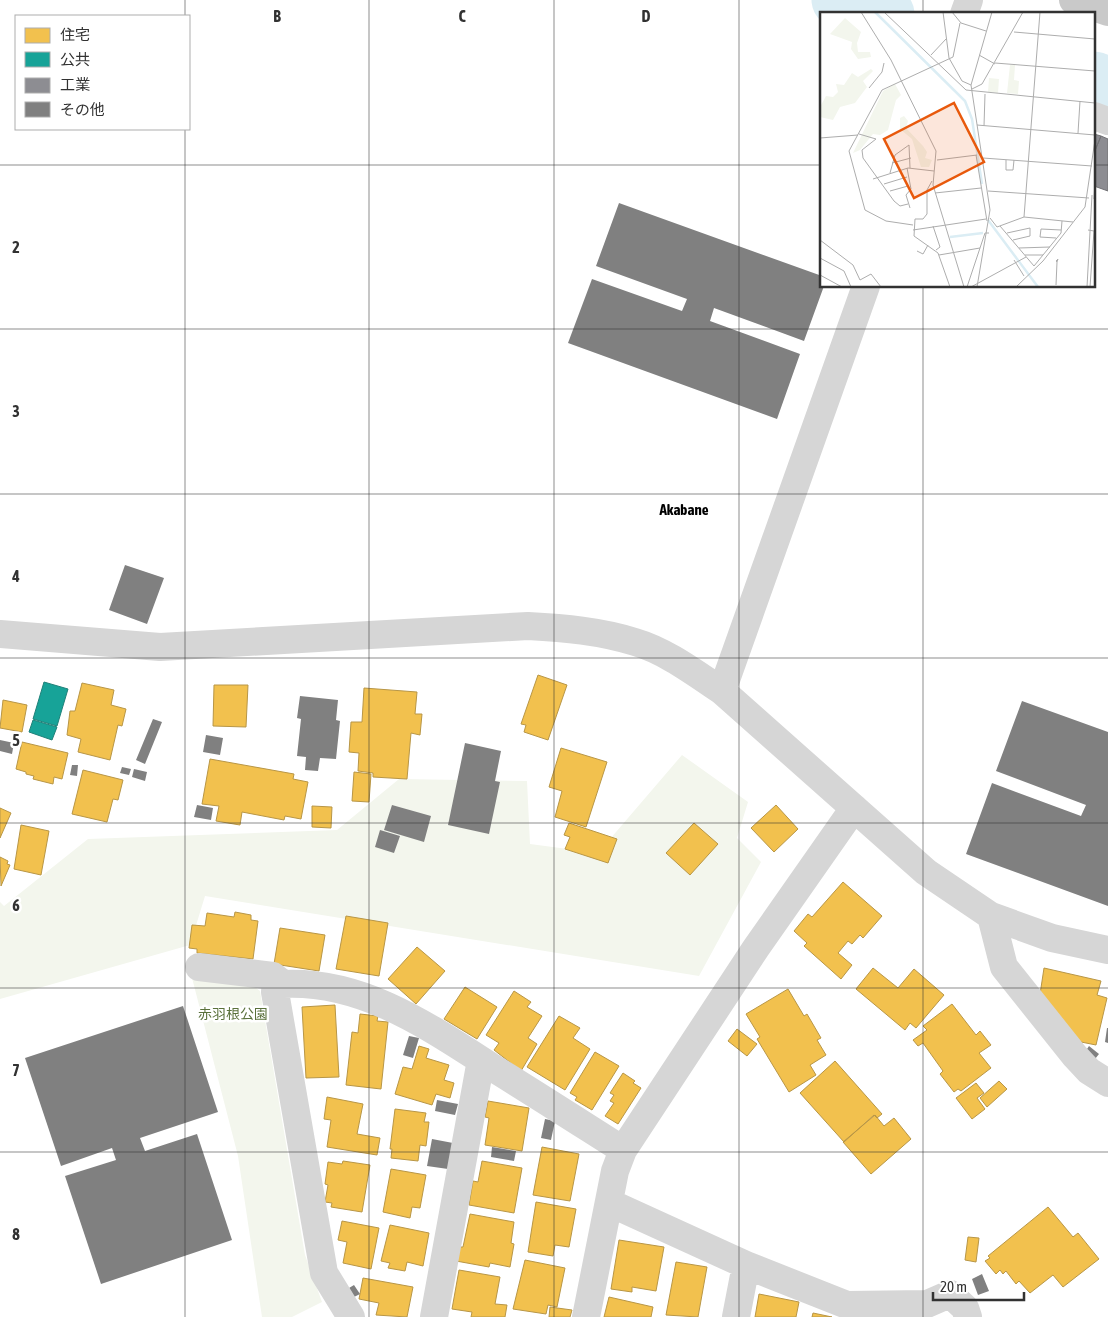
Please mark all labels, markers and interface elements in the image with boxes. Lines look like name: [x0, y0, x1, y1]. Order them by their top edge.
text: B: [273, 7, 281, 25]
text: C: [458, 7, 466, 25]
text: D: [642, 7, 651, 25]
inset map: [820, 12, 1096, 288]
legend: [15, 15, 190, 130]
text: 住宅: [60, 26, 90, 43]
text: 公共: [60, 51, 90, 68]
text: 工業: [60, 76, 90, 93]
text: その他: [60, 101, 105, 118]
text: 2: [12, 238, 20, 256]
text: 3: [12, 402, 20, 420]
district label: Akabane: [658, 501, 709, 518]
text: 4: [11, 567, 20, 585]
text: 5: [12, 731, 20, 749]
text: 6: [12, 896, 20, 914]
park label: 赤羽根公園: [198, 1006, 268, 1022]
text: 7: [12, 1061, 20, 1079]
text: 8: [12, 1225, 20, 1243]
scale bar: [933, 1270, 1024, 1302]
text: 20 m: [940, 1278, 967, 1295]

